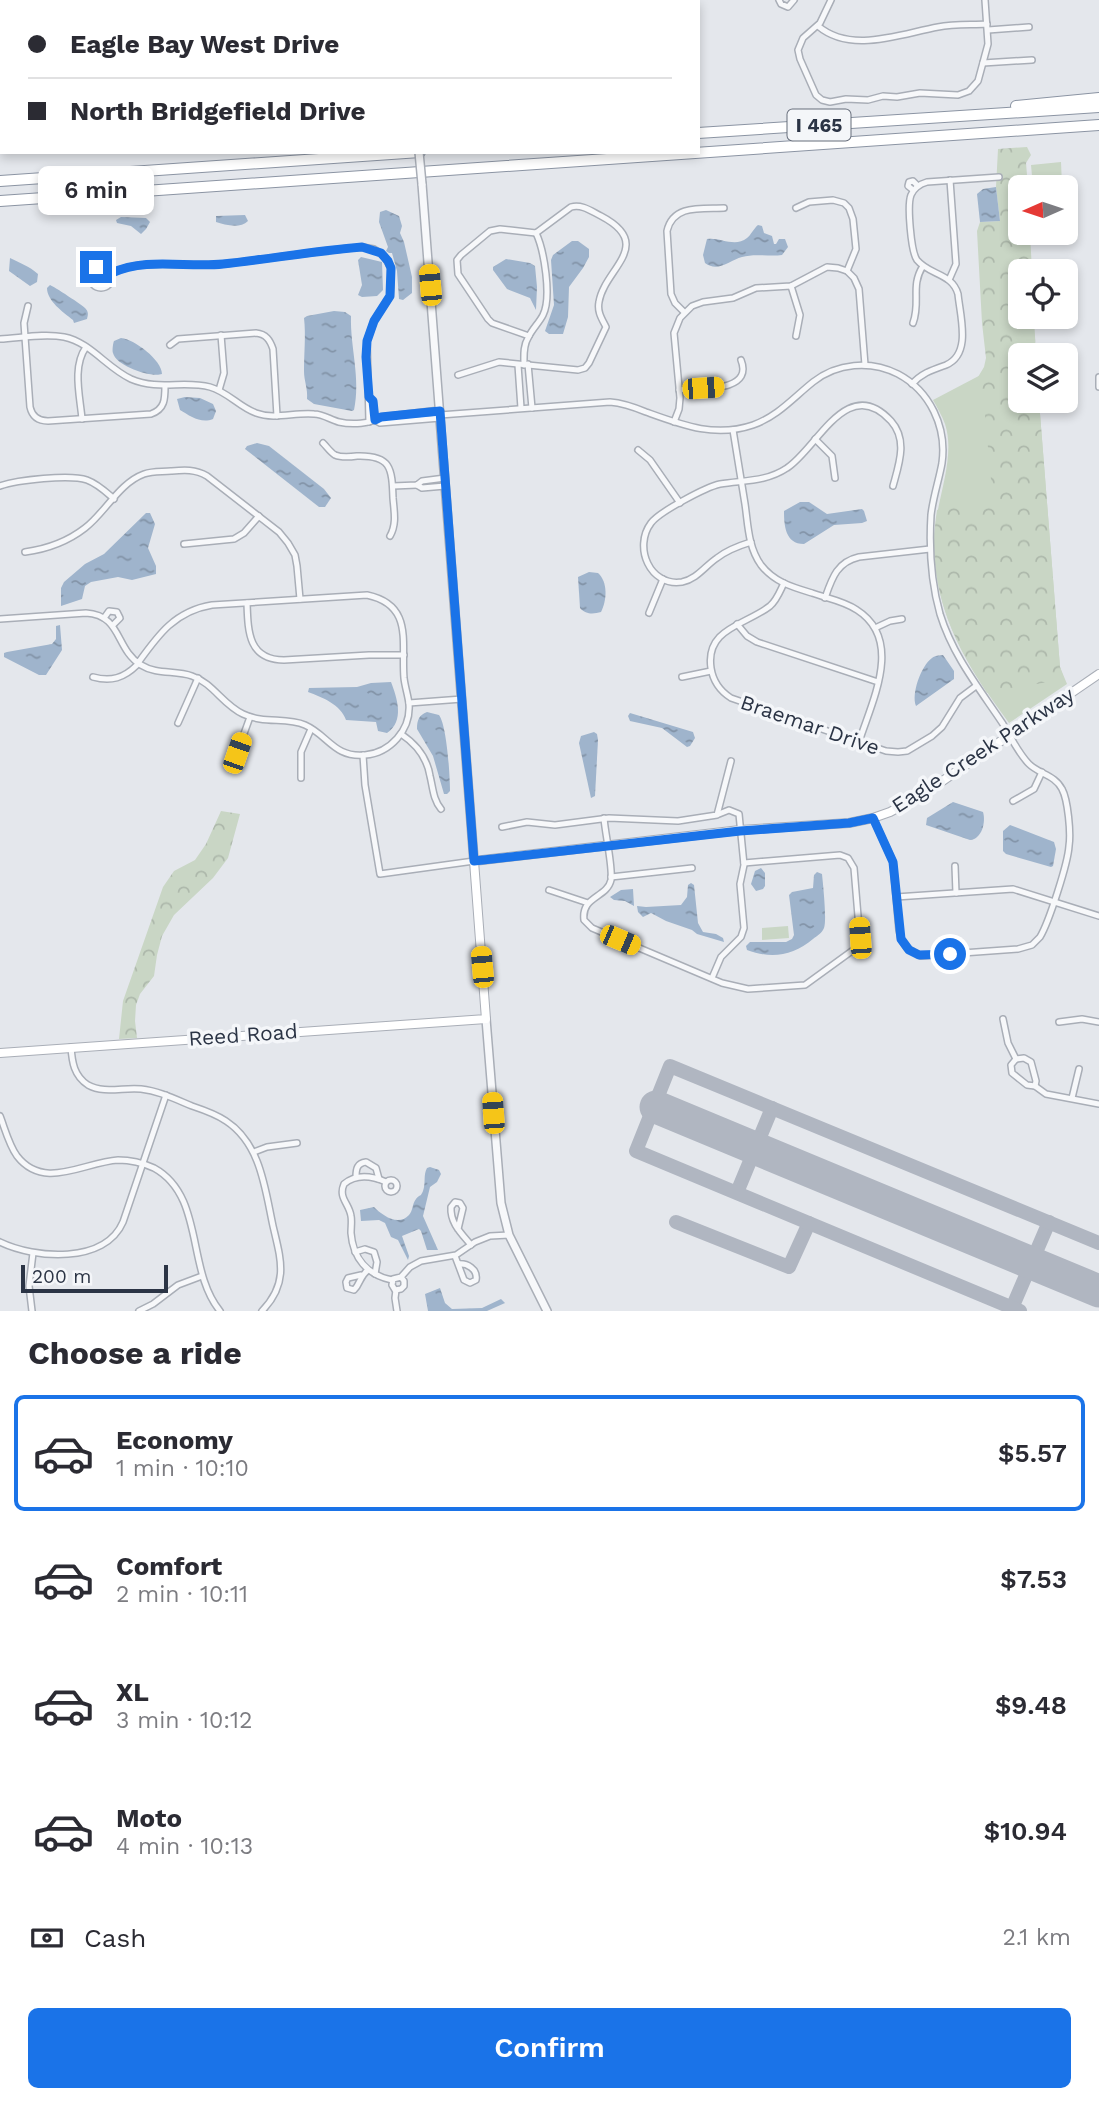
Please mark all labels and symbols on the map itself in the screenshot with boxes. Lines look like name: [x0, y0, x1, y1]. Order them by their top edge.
road number: I 465: [788, 110, 850, 140]
callout: 6 min: [38, 166, 154, 215]
north arrow: [1008, 175, 1078, 245]
route end: [80, 251, 112, 283]
car: [418, 263, 443, 307]
car: [682, 376, 725, 400]
street label: Eagle Creek Parkway: [887, 681, 1079, 818]
street label: Braemar Drive: [737, 689, 883, 760]
car: [221, 730, 254, 776]
car: [849, 916, 872, 960]
car: [597, 922, 644, 958]
route start: [934, 938, 966, 970]
car: [470, 945, 495, 989]
street label: Reed Road: [188, 1018, 298, 1051]
car: [482, 1091, 505, 1135]
scale bar: [21, 1262, 168, 1294]

